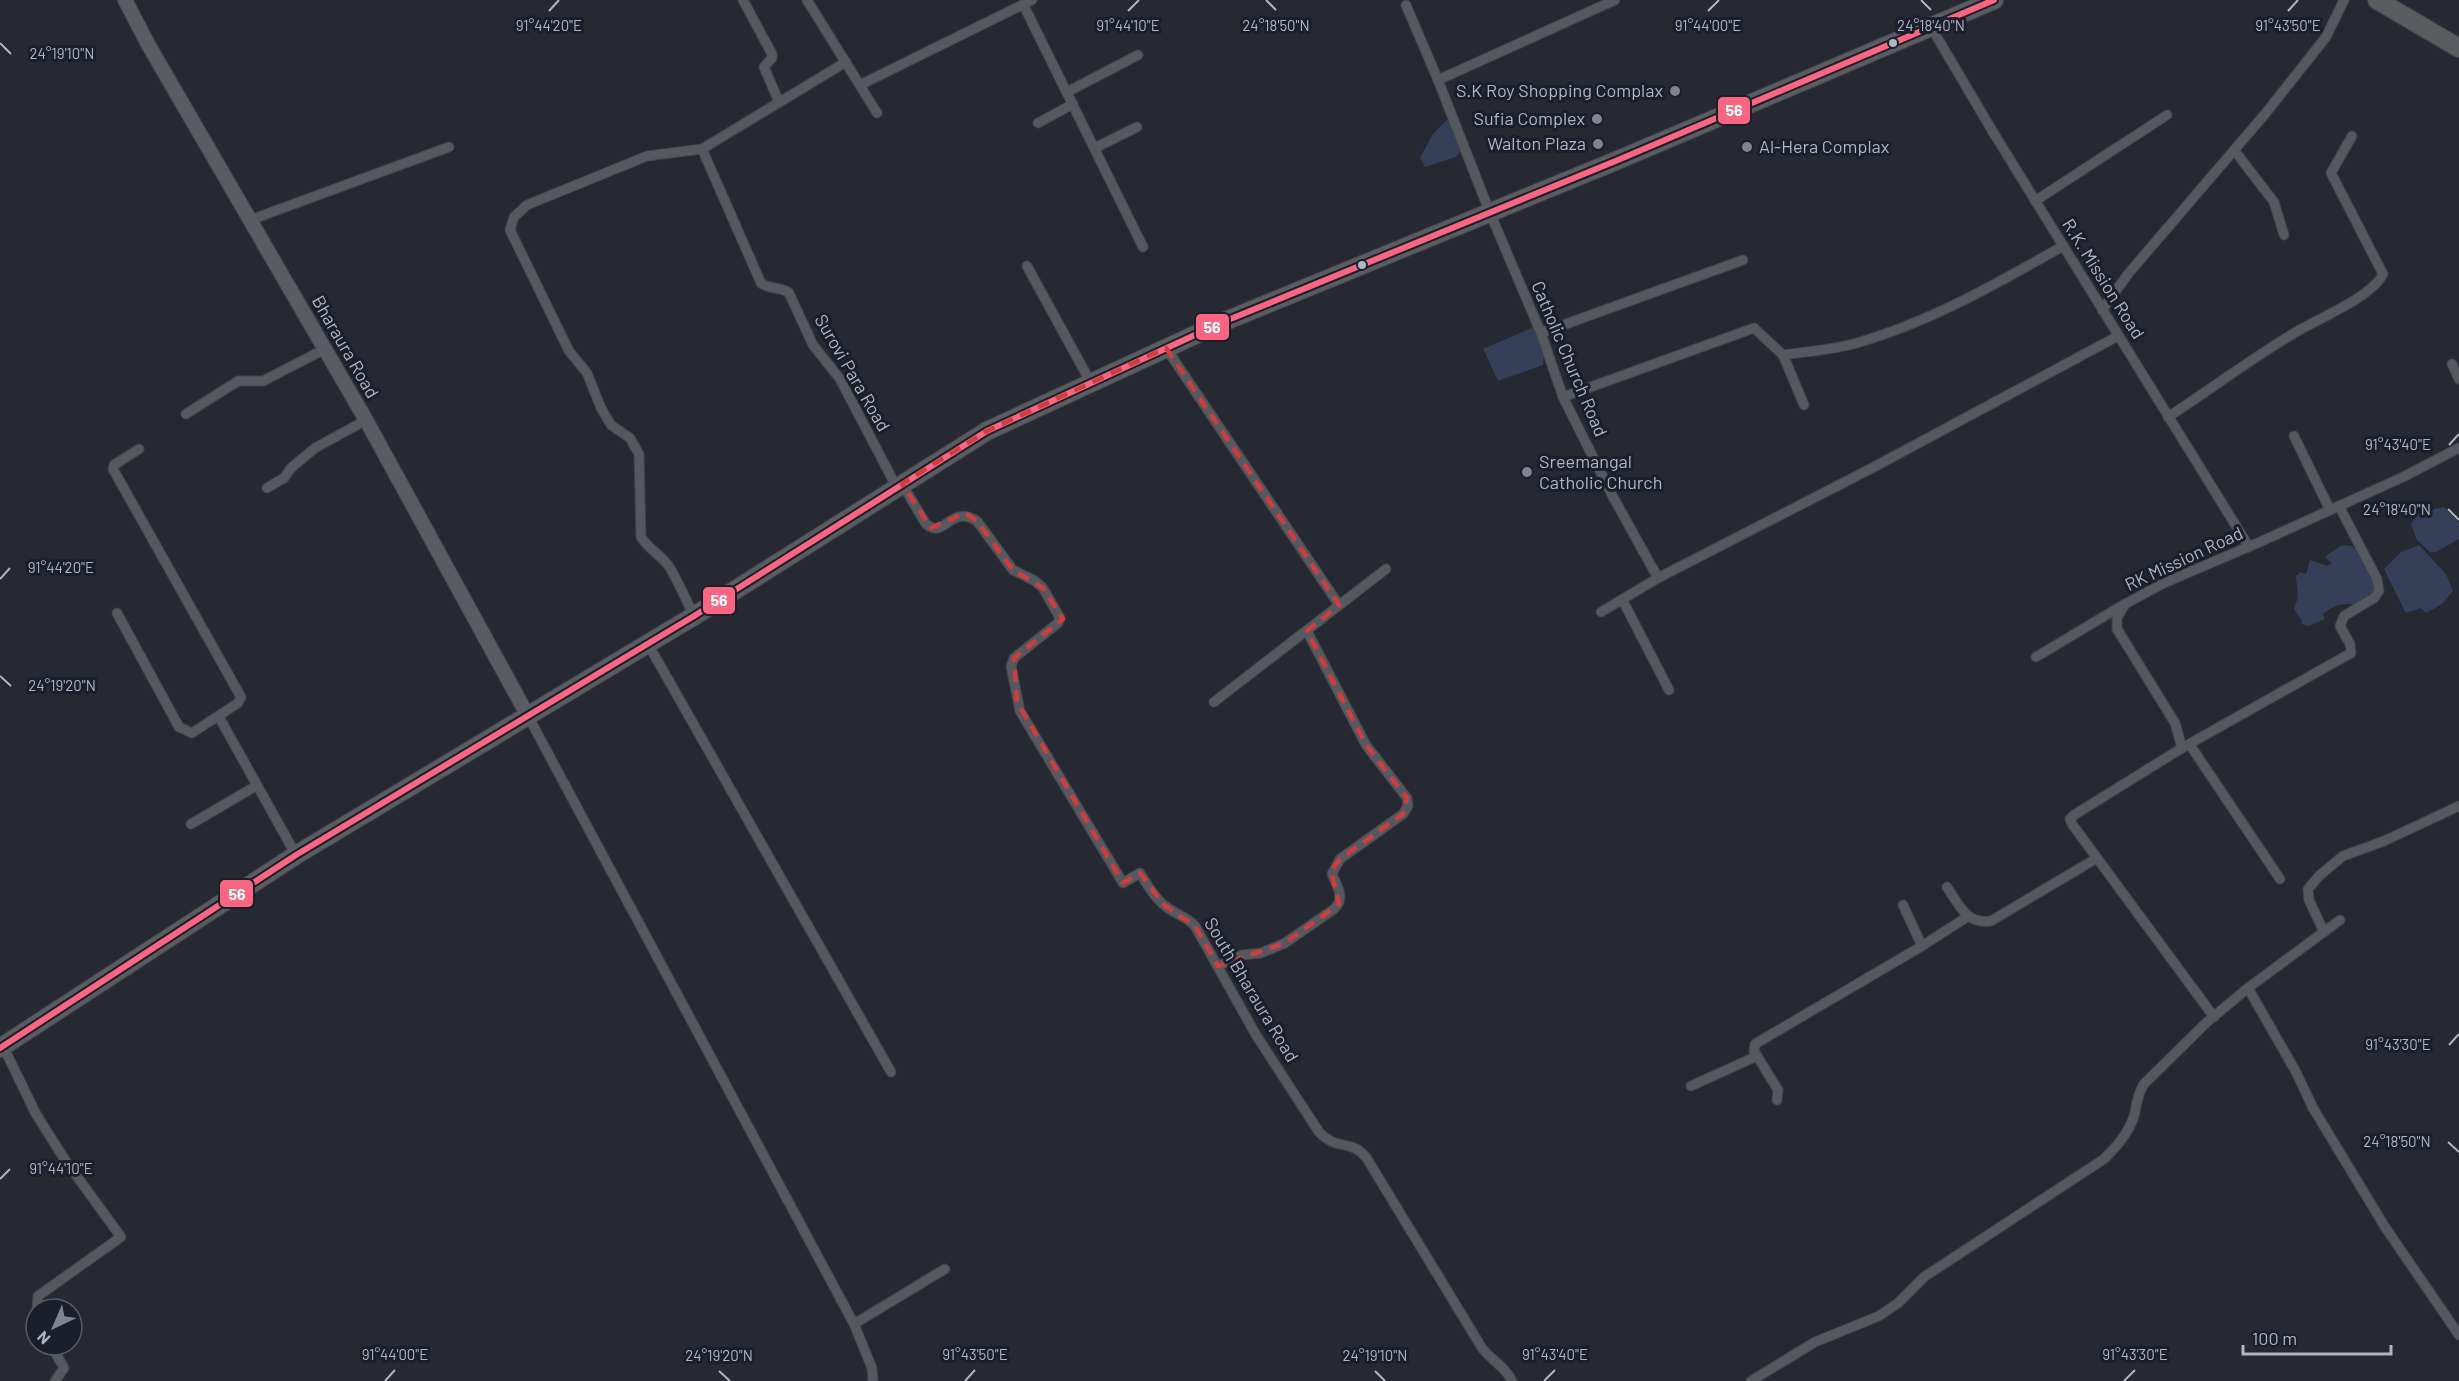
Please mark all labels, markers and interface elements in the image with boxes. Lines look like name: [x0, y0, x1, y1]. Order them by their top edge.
text: 91°44'20"E: [516, 16, 582, 34]
text: 91°44'10"E: [1096, 16, 1160, 34]
text: 24°18'50"N: [1242, 16, 1310, 34]
text: 91°44'00"E: [1675, 16, 1741, 34]
text: 24°18'40"N: [1897, 16, 1965, 34]
text: 91°43'50"E: [2255, 16, 2321, 34]
unlabelled marker: [1887, 37, 1899, 49]
text: 24°19'10"N: [30, 44, 94, 62]
place label: S.K Roy Shopping Complax: [1456, 79, 1663, 101]
marker: S.K Roy Shopping Complax: [1668, 84, 1682, 98]
line badge: 56: [1717, 96, 1751, 125]
text: 56: [1725, 100, 1743, 119]
place label: Sufia Complex: [1473, 107, 1585, 129]
marker: Sufia Complex: [1590, 112, 1604, 126]
place label: Walton Plaza: [1487, 132, 1586, 154]
place label: Al-Hera Complax: [1759, 135, 1890, 157]
marker: Walton Plaza: [1591, 137, 1605, 151]
marker: Al-Hera Complax: [1740, 140, 1754, 154]
street label: R.K. Mission Road: [2058, 214, 2150, 343]
unlabelled marker: [1356, 259, 1368, 271]
street label: Catholic Church Road: [1527, 278, 1613, 440]
street label: Bharaura Road: [308, 291, 384, 402]
street label: Surovi Para Road: [810, 310, 895, 435]
line badge: 56: [1195, 313, 1230, 341]
text: 56: [1203, 317, 1221, 336]
text: 91°43'40"E: [2365, 435, 2431, 453]
place label: Sreemangal Catholic Church: [1539, 450, 1662, 493]
marker: Sreemangal Catholic Church: [1520, 465, 1534, 479]
text: 24°18'40"N: [2363, 500, 2431, 518]
street label: RK Mission Road: [2121, 521, 2246, 595]
text: 91°44'20"E: [28, 558, 94, 576]
line badge: 56: [702, 586, 736, 615]
text: 56: [710, 590, 728, 609]
text: 24°19'20"N: [28, 676, 96, 694]
line badge: 56: [219, 879, 254, 908]
text: 56: [228, 884, 246, 903]
street label: South Bharaura Road: [1200, 913, 1304, 1066]
text: 91°43'30"E: [2365, 1035, 2431, 1053]
text: 24°18'50"N: [2363, 1132, 2431, 1150]
text: 91°44'10"E: [29, 1159, 93, 1177]
north arrow: [24, 1297, 84, 1357]
scale bar: [2243, 1318, 2392, 1356]
text: 100 m: [2252, 1327, 2297, 1349]
text: N: [33, 1328, 54, 1349]
text: 91°44'00"E: [362, 1345, 428, 1363]
text: 91°43'50"E: [942, 1345, 1008, 1363]
text: 91°43'40"E: [1522, 1345, 1588, 1363]
text: 91°43'30"E: [2102, 1345, 2168, 1363]
text: 24°19'20"N: [685, 1346, 753, 1364]
text: 24°19'10"N: [1343, 1346, 1407, 1364]

